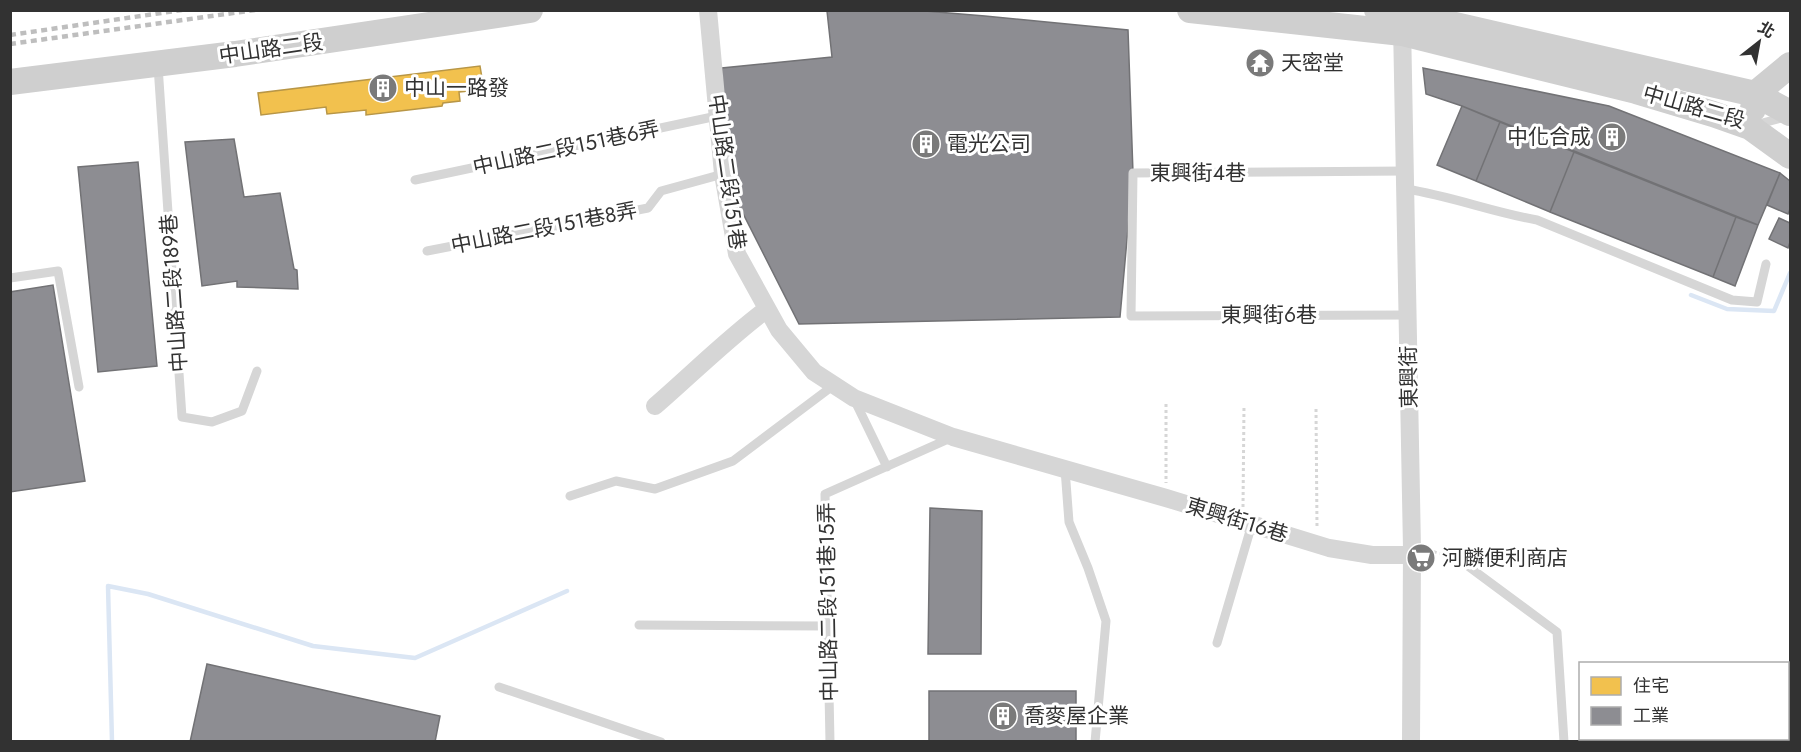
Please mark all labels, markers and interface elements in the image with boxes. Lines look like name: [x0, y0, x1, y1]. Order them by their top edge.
north arrow: [1729, 12, 1789, 72]
text: 北: [1754, 16, 1779, 44]
street label: 中山路二段: [217, 27, 325, 71]
temple icon: 天密堂: [1244, 47, 1276, 79]
place label: 天密堂: [1281, 48, 1344, 78]
building icon: 中山一路發: [367, 72, 399, 104]
place label: 中山一路發: [404, 73, 509, 103]
street label: 中山路二段: [1639, 78, 1749, 136]
street label: 中山路二段151巷: [701, 92, 753, 252]
street label: 中山路二段151巷6弄: [470, 114, 662, 182]
building icon: 中化合成: [1596, 121, 1628, 153]
place label: 中化合成: [1507, 122, 1591, 152]
building icon: 電光公司: [910, 128, 942, 160]
place label: 電光公司: [947, 129, 1031, 159]
street label: 東興街4巷: [1150, 158, 1246, 188]
street label: 中山路二段151巷8弄: [448, 195, 640, 261]
street label: 中山路二段189巷: [153, 213, 195, 373]
street label: 東興街6巷: [1221, 300, 1317, 330]
street label: 東興街: [1393, 345, 1425, 409]
street label: 東興街16巷: [1182, 490, 1292, 550]
street label: 中山路二段151巷15弄: [811, 502, 845, 702]
supermarket icon: 河麟便利商店: [1405, 542, 1437, 574]
place label: 河麟便利商店: [1442, 543, 1568, 573]
legend: [1579, 662, 1789, 740]
text: 住宅: [1633, 673, 1669, 699]
building icon: 喬麥屋企業: [987, 700, 1019, 732]
place label: 喬麥屋企業: [1024, 701, 1129, 731]
text: 工業: [1633, 703, 1669, 729]

